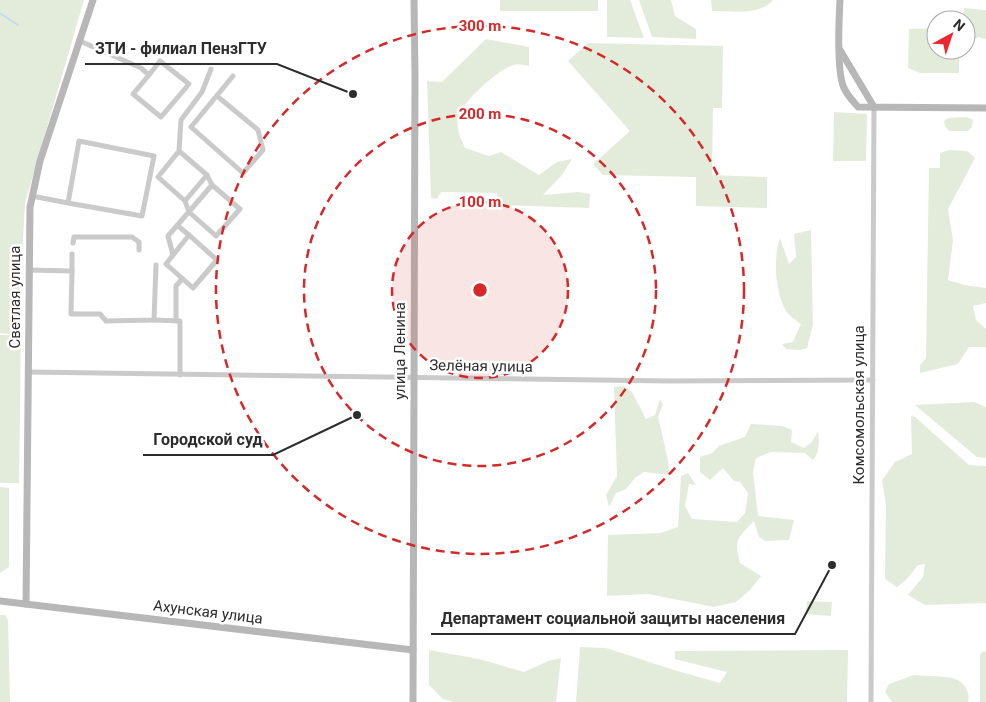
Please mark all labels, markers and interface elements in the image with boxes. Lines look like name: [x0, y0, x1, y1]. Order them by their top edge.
north arrow: [926, 10, 976, 60]
text: N: [950, 16, 968, 34]
text: 300 m: [459, 17, 501, 35]
callout: ЗТИ - филиал ПензГТУ: [85, 33, 277, 64]
text: ЗТИ - филиал ПензГТУ: [95, 39, 267, 58]
text: 200 m: [459, 105, 501, 123]
text: 100 m: [459, 193, 501, 211]
street label: Светлая улица: [6, 246, 24, 348]
centre of rings: [471, 281, 489, 299]
street label: улица Ленина: [391, 302, 409, 400]
street label: Комсомольская улица: [850, 325, 868, 485]
street label: Зелёная улица: [429, 356, 533, 376]
callout: Городской суд: [143, 424, 273, 455]
text: Городской суд: [153, 430, 263, 449]
street label: Ахунская улица: [152, 596, 264, 628]
callout: Департамент социальной защиты населения: [431, 603, 795, 634]
text: Департамент социальной защиты населения: [441, 609, 785, 628]

